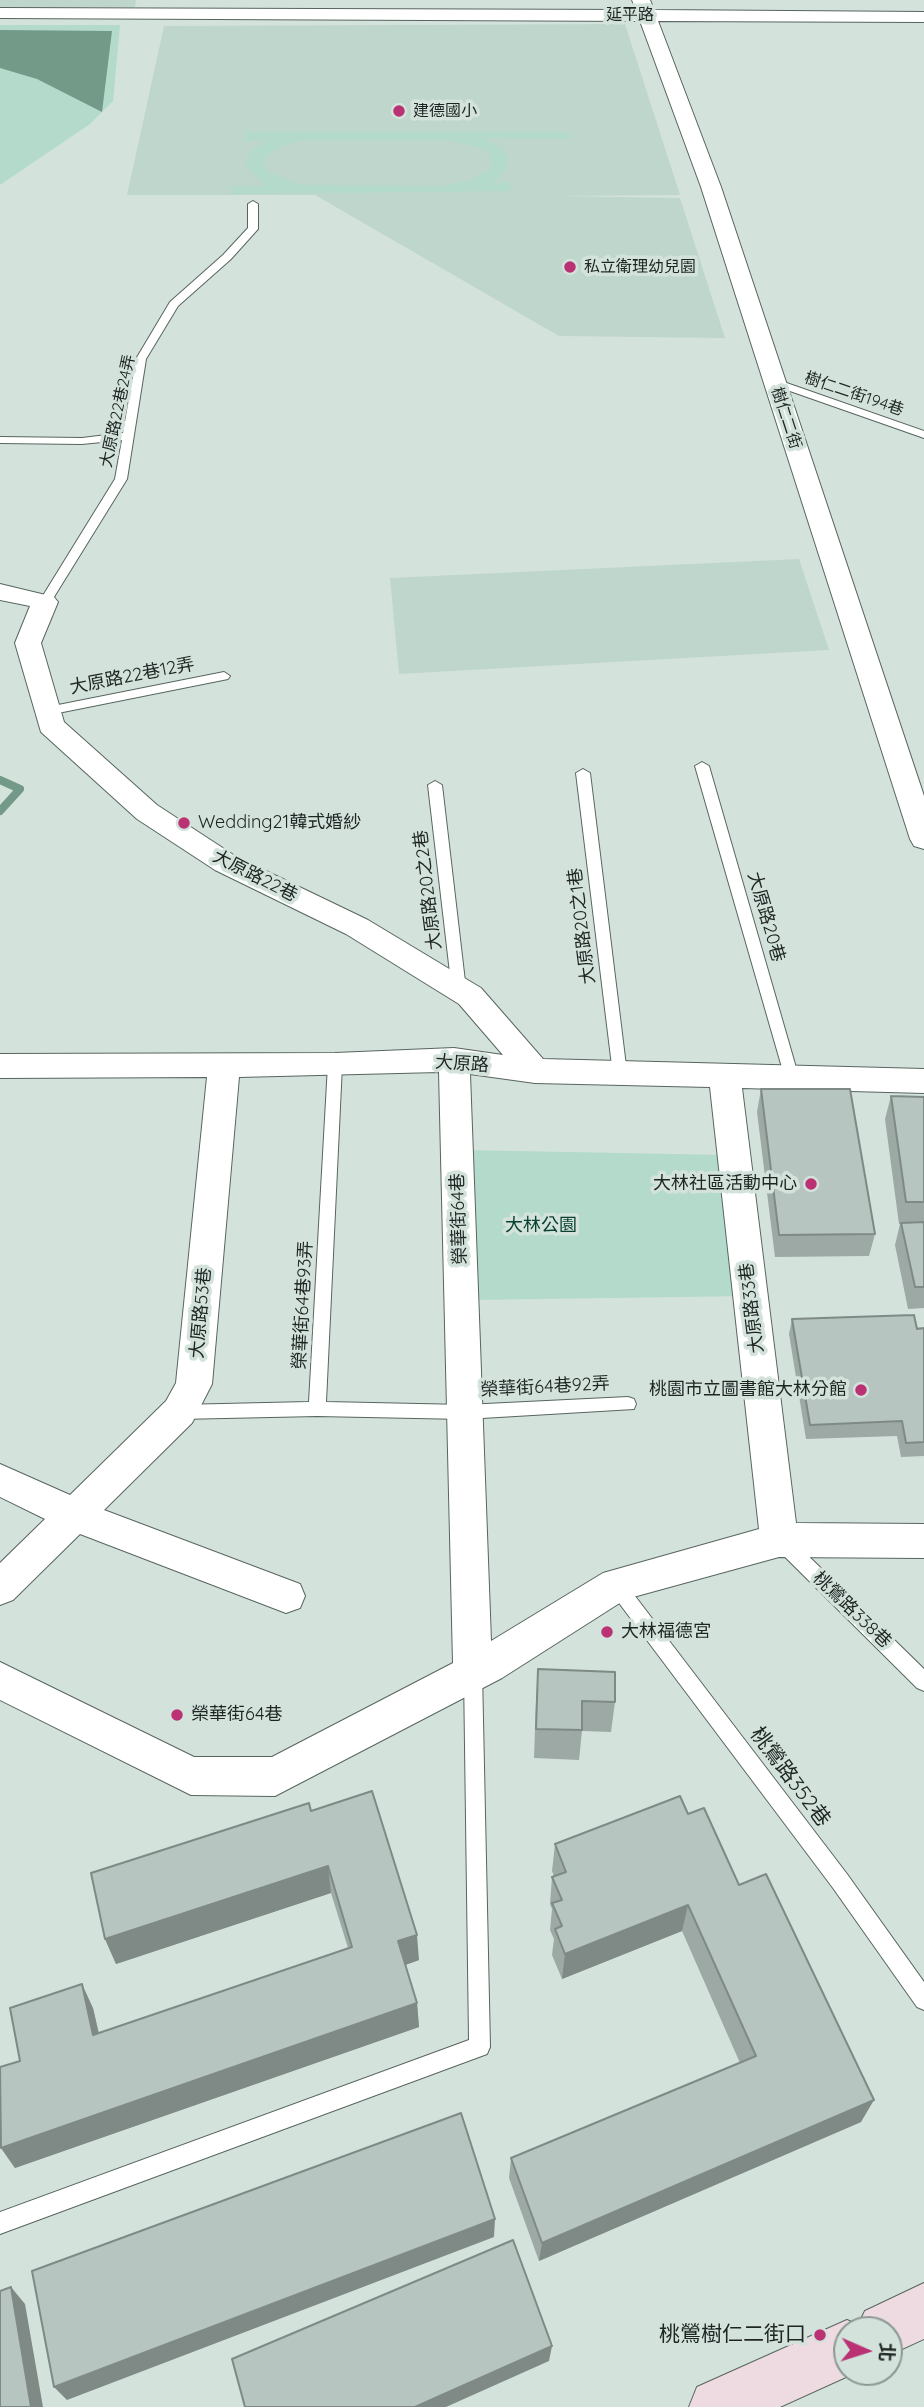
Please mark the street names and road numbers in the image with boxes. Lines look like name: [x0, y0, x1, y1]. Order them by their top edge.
street label: 延平路: [606, 5, 654, 25]
street label: 大原路22巷24弄: [97, 353, 139, 469]
street label: 樹仁二街194巷: [802, 368, 906, 420]
street label: 樹仁二街: [767, 385, 805, 451]
street label: 大原路22巷12弄: [68, 653, 196, 699]
street label: 大原路20之2巷: [410, 829, 446, 951]
street label: 大原路22巷: [209, 846, 301, 906]
street label: 大原路20之1巷: [564, 866, 600, 986]
street label: 大原路20巷: [743, 869, 789, 965]
street label: 大原路: [434, 1051, 490, 1077]
street label: 榮華街64巷: [447, 1173, 471, 1265]
street label: 榮華街64巷93弄: [289, 1240, 317, 1370]
street label: 大原路33巷: [736, 1262, 768, 1354]
street label: 大原路53巷: [186, 1267, 216, 1359]
street label: 榮華街64巷92弄: [480, 1373, 610, 1401]
street label: 桃鶯路338巷: [808, 1567, 896, 1653]
street label: 桃鶯路352巷: [744, 1722, 836, 1832]

